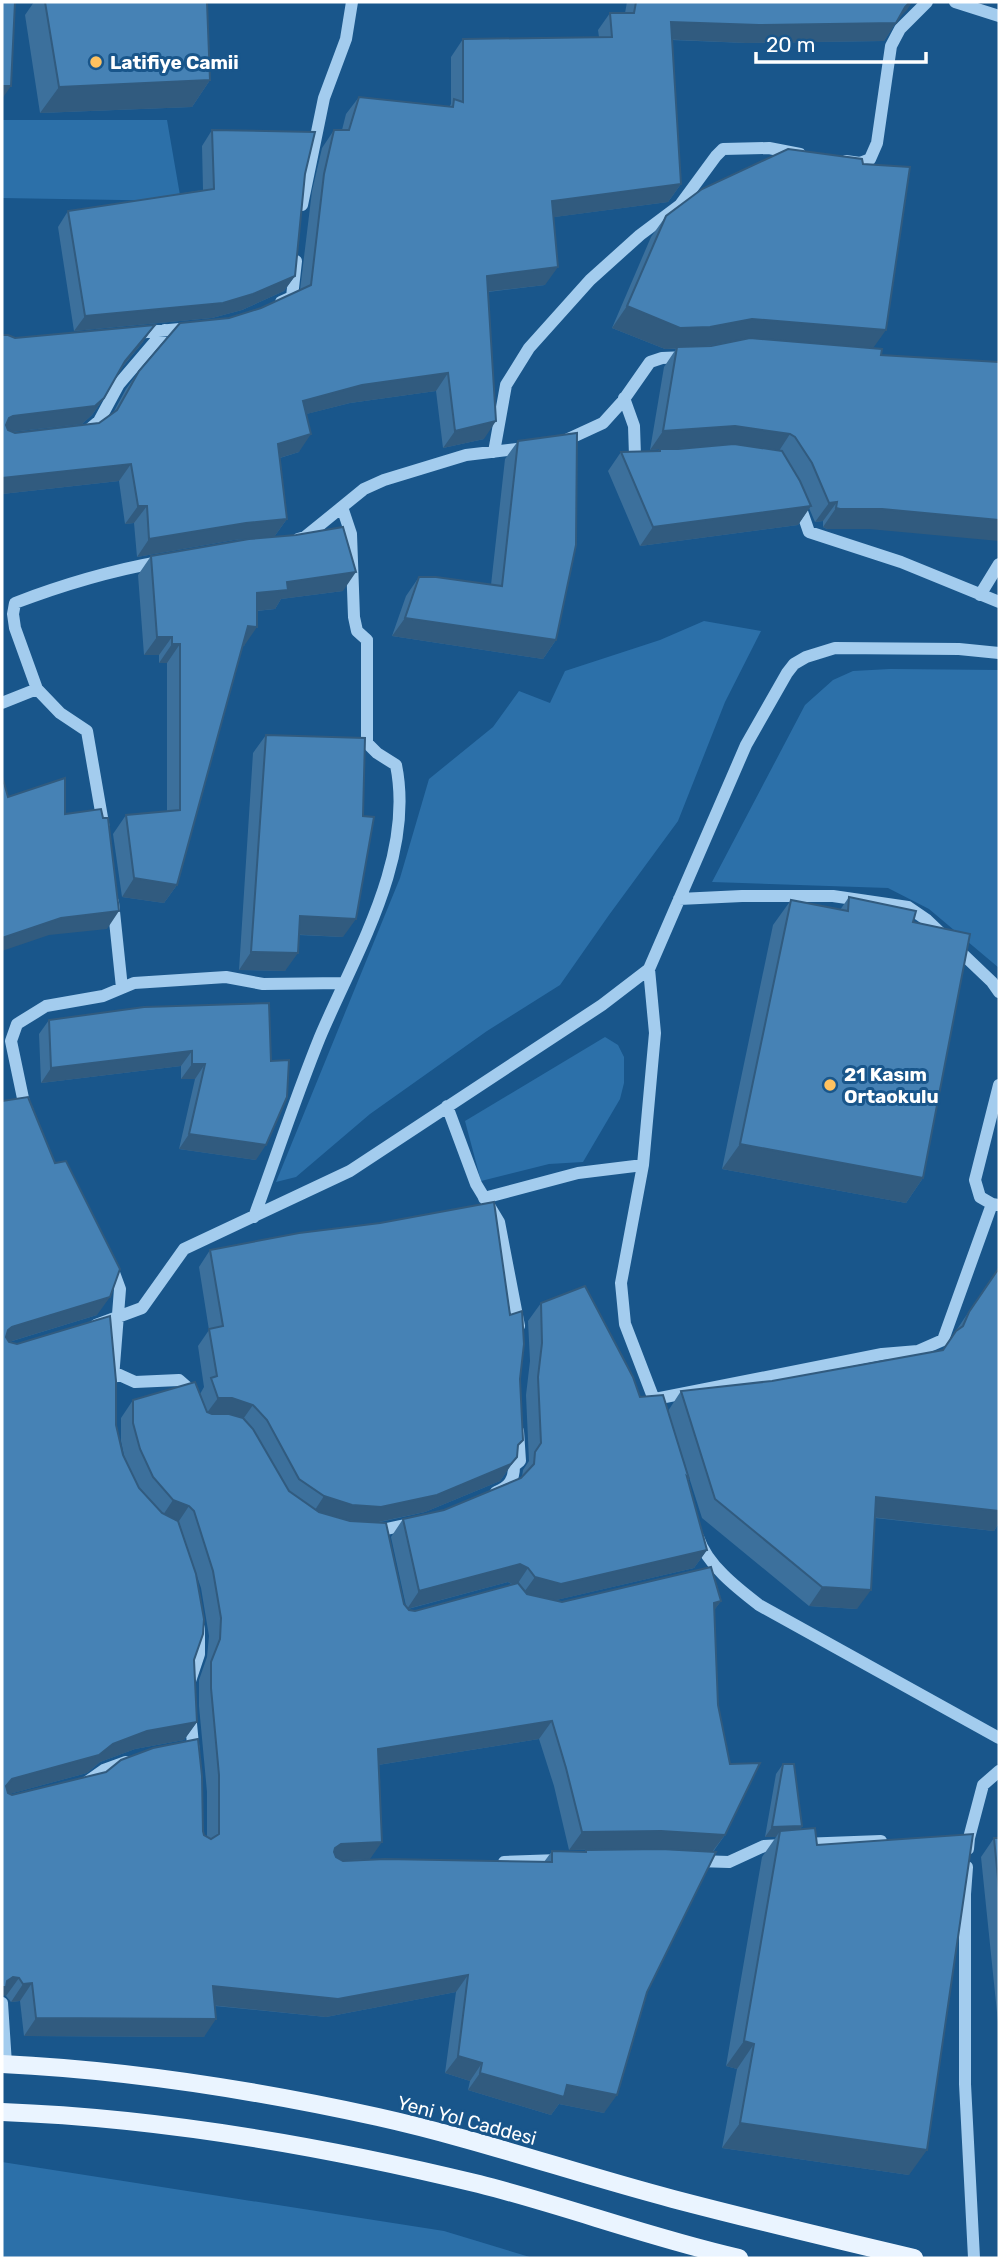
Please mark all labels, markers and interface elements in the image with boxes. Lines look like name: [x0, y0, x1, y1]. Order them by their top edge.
scale bar: [756, 21, 926, 65]
text: 20 m: [766, 32, 815, 57]
place label: Latifiye Camii: [110, 51, 239, 74]
marker: Latifiye Camii: [88, 54, 104, 70]
place label: 21 Kasım Ortaokulu: [844, 1063, 939, 1108]
marker: 21 Kasım Ortaokulu: [822, 1077, 838, 1093]
street label: Yeni Yol Caddesi: [395, 2091, 539, 2150]

